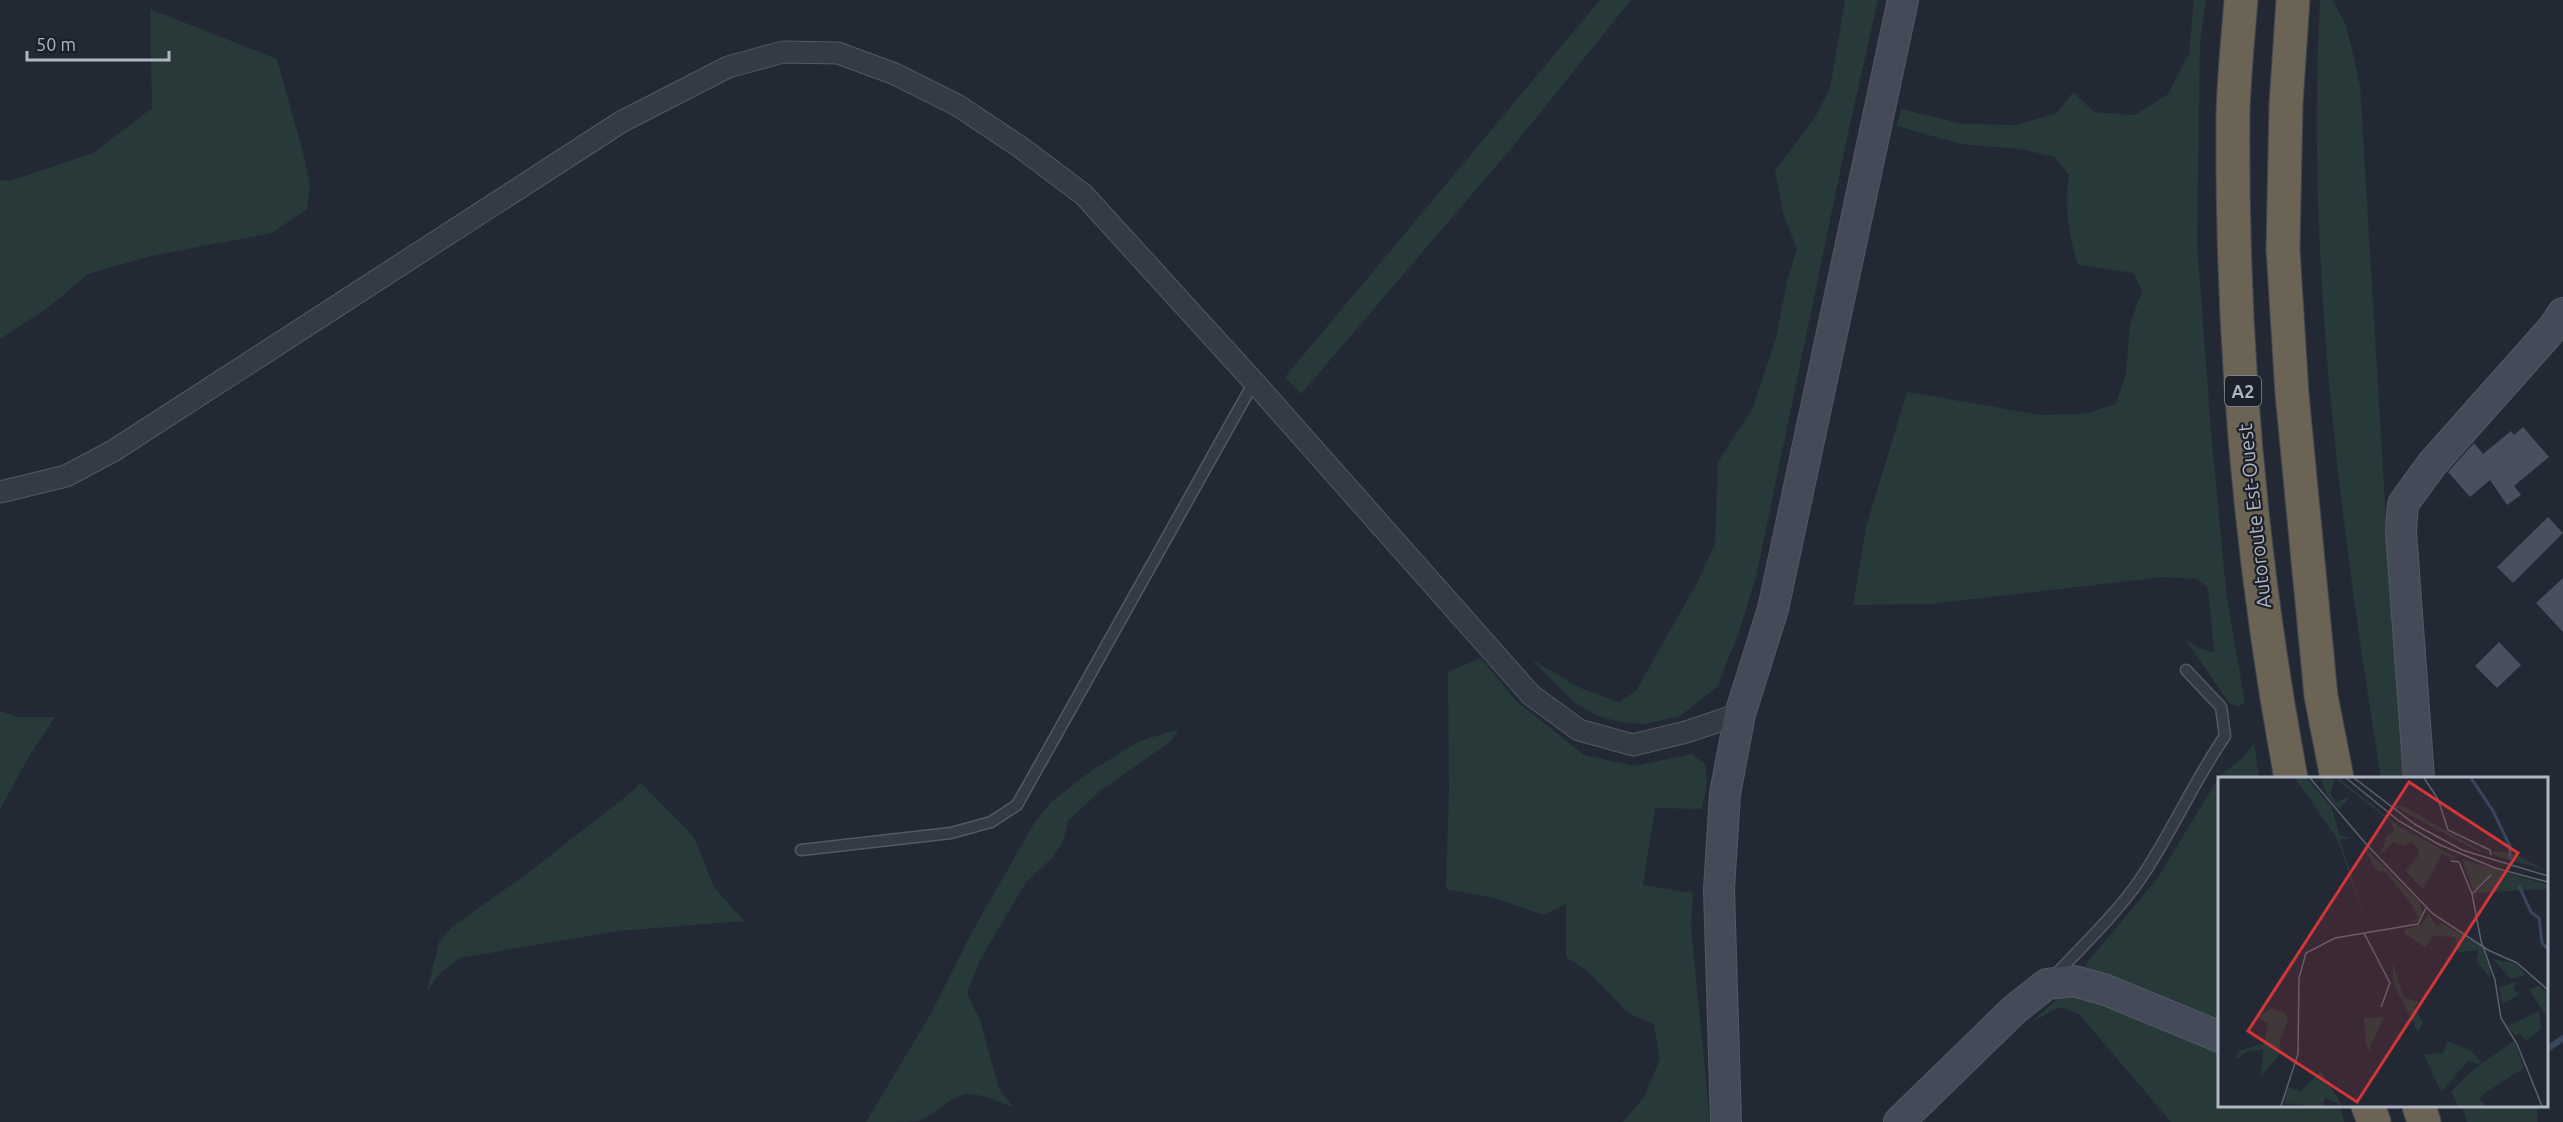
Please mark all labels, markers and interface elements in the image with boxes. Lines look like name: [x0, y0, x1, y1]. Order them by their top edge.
scale bar: [27, 24, 170, 62]
text: 50 m: [36, 34, 76, 54]
road number: A2: [2225, 376, 2261, 406]
street label: Autoroute Est-Ouest: [2233, 422, 2275, 610]
inset map: [2218, 777, 2548, 1107]

